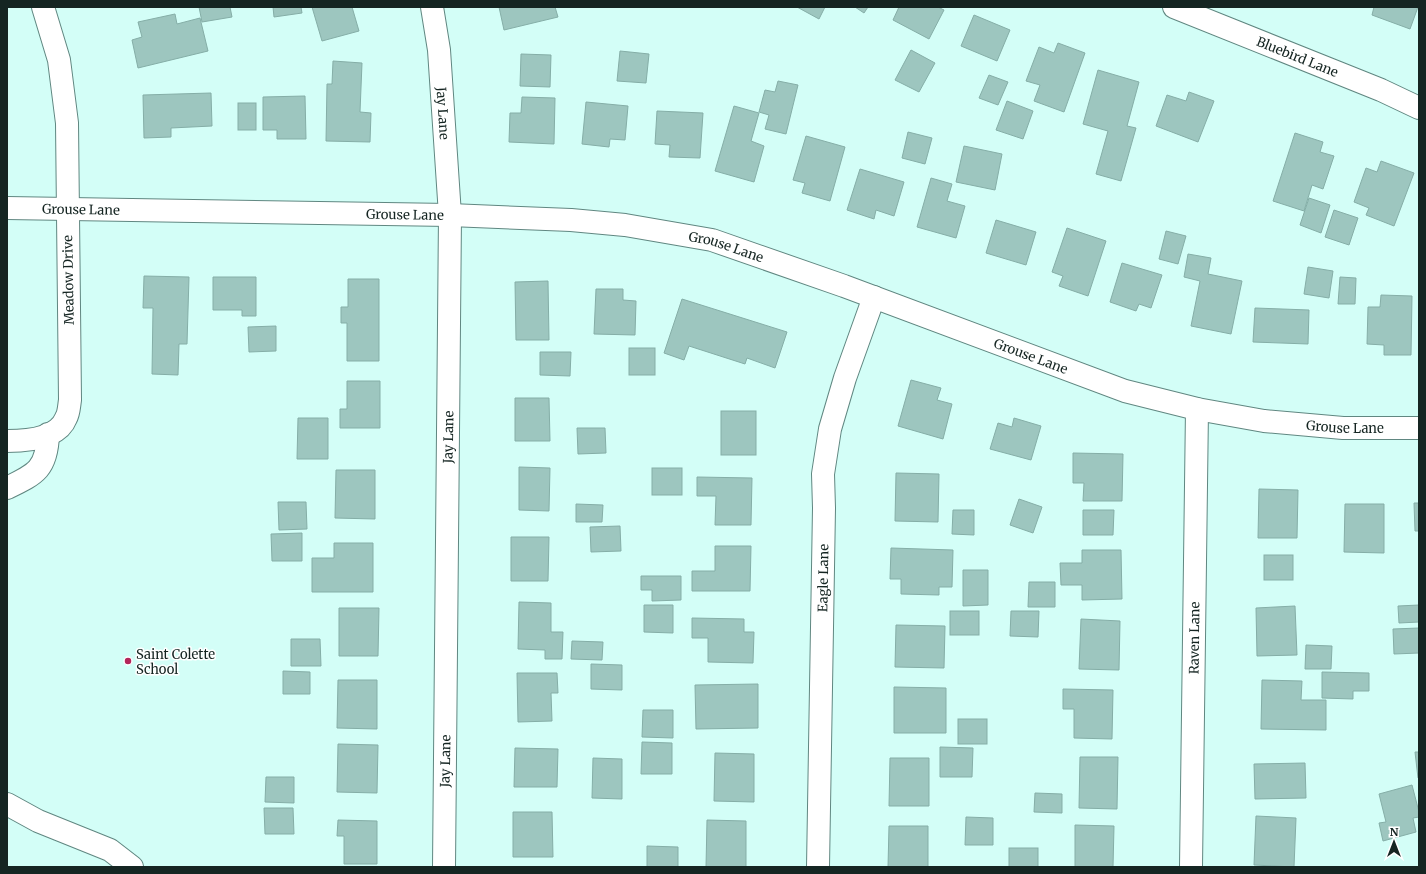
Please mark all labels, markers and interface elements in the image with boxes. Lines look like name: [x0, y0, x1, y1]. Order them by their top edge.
street label: Bluebird Lane: [1254, 33, 1341, 81]
street label: Jay Lane: [432, 85, 453, 140]
street label: Grouse Lane: [42, 201, 120, 219]
street label: Grouse Lane: [366, 206, 444, 224]
street label: Grouse Lane: [687, 228, 766, 266]
street label: Meadow Drive: [59, 235, 78, 325]
street label: Grouse Lane: [991, 335, 1070, 378]
street label: Jay Lane: [440, 410, 457, 464]
street label: Grouse Lane: [1306, 417, 1384, 437]
street label: Eagle Lane: [814, 544, 832, 612]
street label: Raven Lane: [1186, 601, 1203, 674]
place label: Saint Colette School: [136, 646, 215, 678]
marker: Saint Colette School: [123, 656, 133, 666]
street label: Jay Lane: [437, 734, 454, 788]
north arrow: [1374, 822, 1414, 862]
text: N: [1390, 825, 1399, 839]

